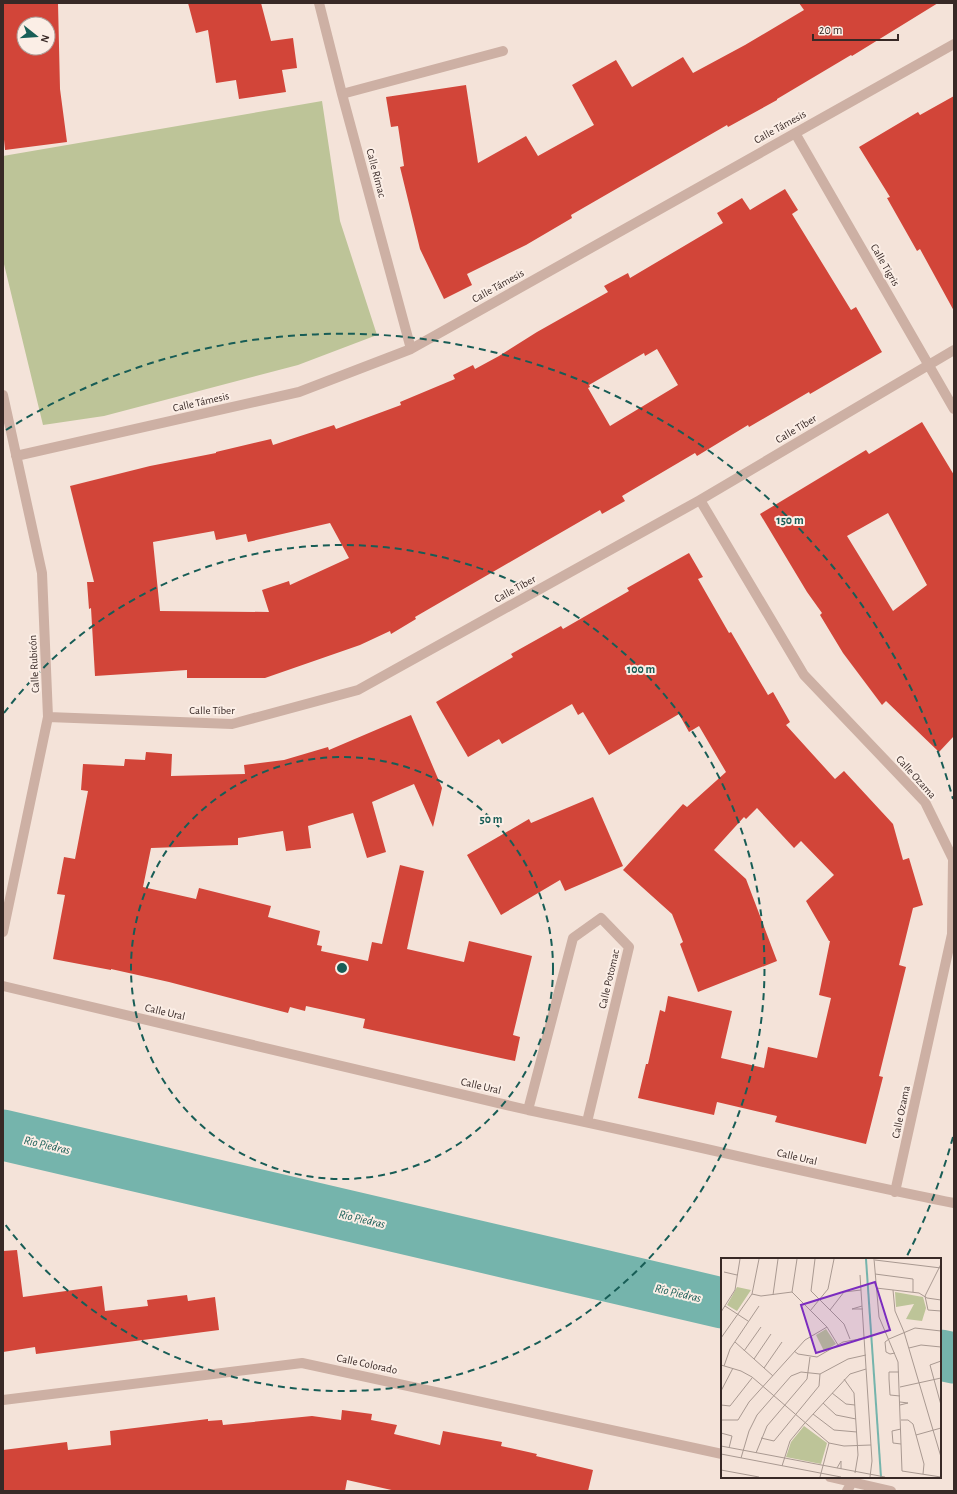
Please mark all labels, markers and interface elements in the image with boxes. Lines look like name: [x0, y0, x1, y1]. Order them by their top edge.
north arrow: [16, 16, 56, 56]
scale bar: [813, 16, 898, 42]
text: 20 m: [819, 24, 842, 36]
text: N: [39, 34, 51, 44]
street label: Calle Támesis: [752, 108, 808, 146]
street label: Calle Rímac: [364, 147, 388, 199]
street label: Calle Tigris: [869, 242, 901, 288]
street label: Calle Támesis: [470, 267, 526, 305]
street label: Calle Támesis: [172, 390, 230, 414]
street label: Calle Tíber: [774, 412, 819, 445]
text: 150 m: [776, 514, 804, 526]
street label: Calle Tíber: [492, 573, 538, 605]
street label: Calle Rubicón: [27, 635, 41, 693]
text: 100 m: [627, 663, 655, 675]
street label: Calle Tíber: [189, 705, 235, 716]
street label: Calle Ozama: [894, 753, 938, 801]
text: 50 m: [480, 813, 503, 825]
street label: Calle Potomac: [597, 948, 621, 1010]
centre of rings: [335, 961, 349, 975]
street label: Calle Ural: [144, 1002, 186, 1022]
street label: Calle Ural: [460, 1076, 502, 1096]
street label: Calle Ozama: [890, 1085, 912, 1139]
water label: Río Piedras: [23, 1134, 71, 1156]
street label: Calle Ural: [776, 1147, 818, 1167]
water label: Río Piedras: [338, 1208, 386, 1230]
inset map: [721, 1258, 941, 1478]
water label: Río Piedras: [654, 1282, 702, 1304]
street label: Calle Colorado: [336, 1352, 398, 1376]

